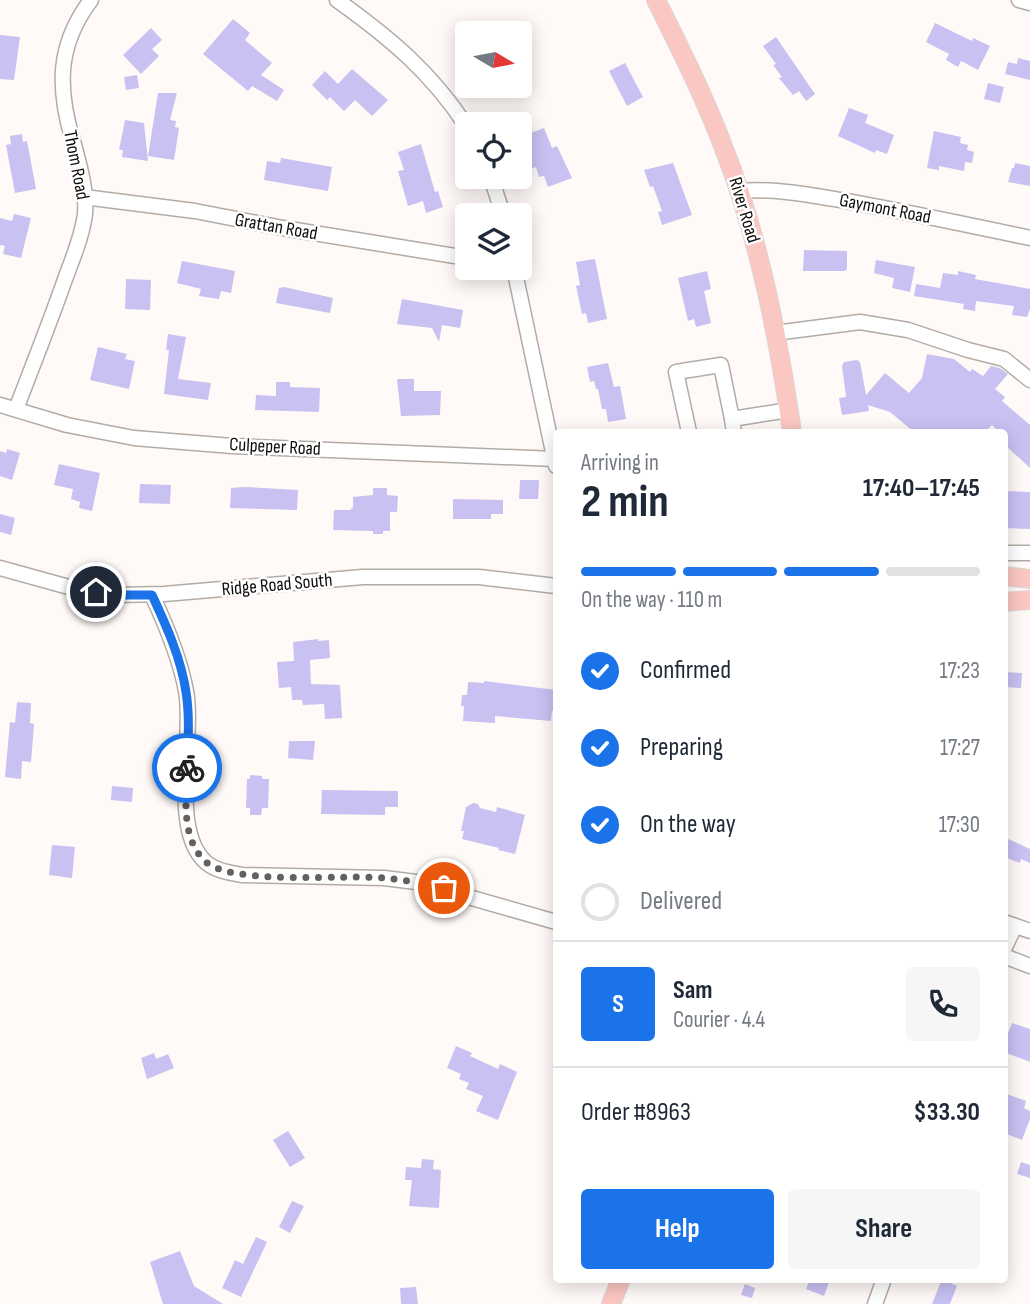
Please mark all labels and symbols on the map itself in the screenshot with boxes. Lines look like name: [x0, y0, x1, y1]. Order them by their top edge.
north arrow: [455, 21, 532, 98]
street label: Thom Road: [58, 128, 94, 202]
street label: River Road: [723, 174, 765, 246]
street label: Gaymont Road: [837, 189, 933, 229]
street label: Grattan Road: [233, 208, 319, 246]
street label: Culpeper Road: [229, 433, 321, 461]
pin: [66, 562, 126, 622]
street label: Ridge Road South: [221, 569, 333, 601]
courier: [152, 733, 222, 803]
pin: [414, 858, 474, 918]

